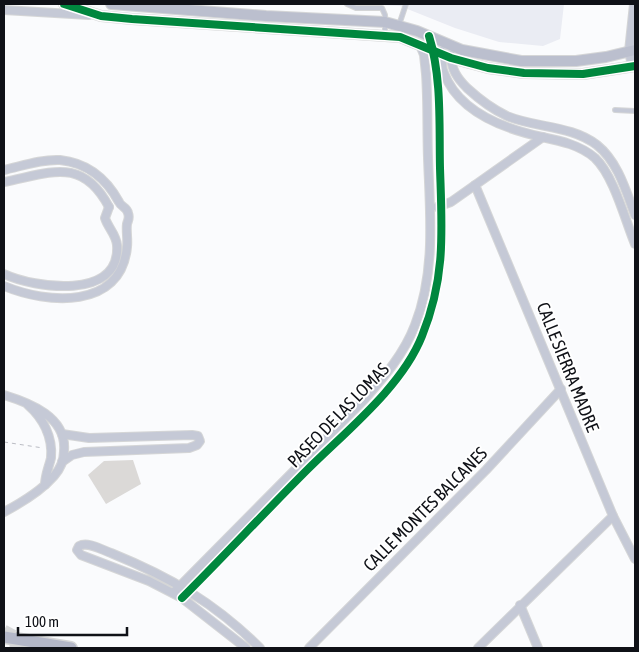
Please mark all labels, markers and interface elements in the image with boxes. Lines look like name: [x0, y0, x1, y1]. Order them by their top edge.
street label: CALLE SIERRA MADRE: [532, 299, 604, 435]
street label: PASEO DE LAS LOMAS: [283, 358, 393, 471]
street label: CALLE MONTES BALCANES: [359, 442, 492, 575]
scale bar: [18, 604, 126, 636]
text: 100 m: [25, 613, 59, 630]

